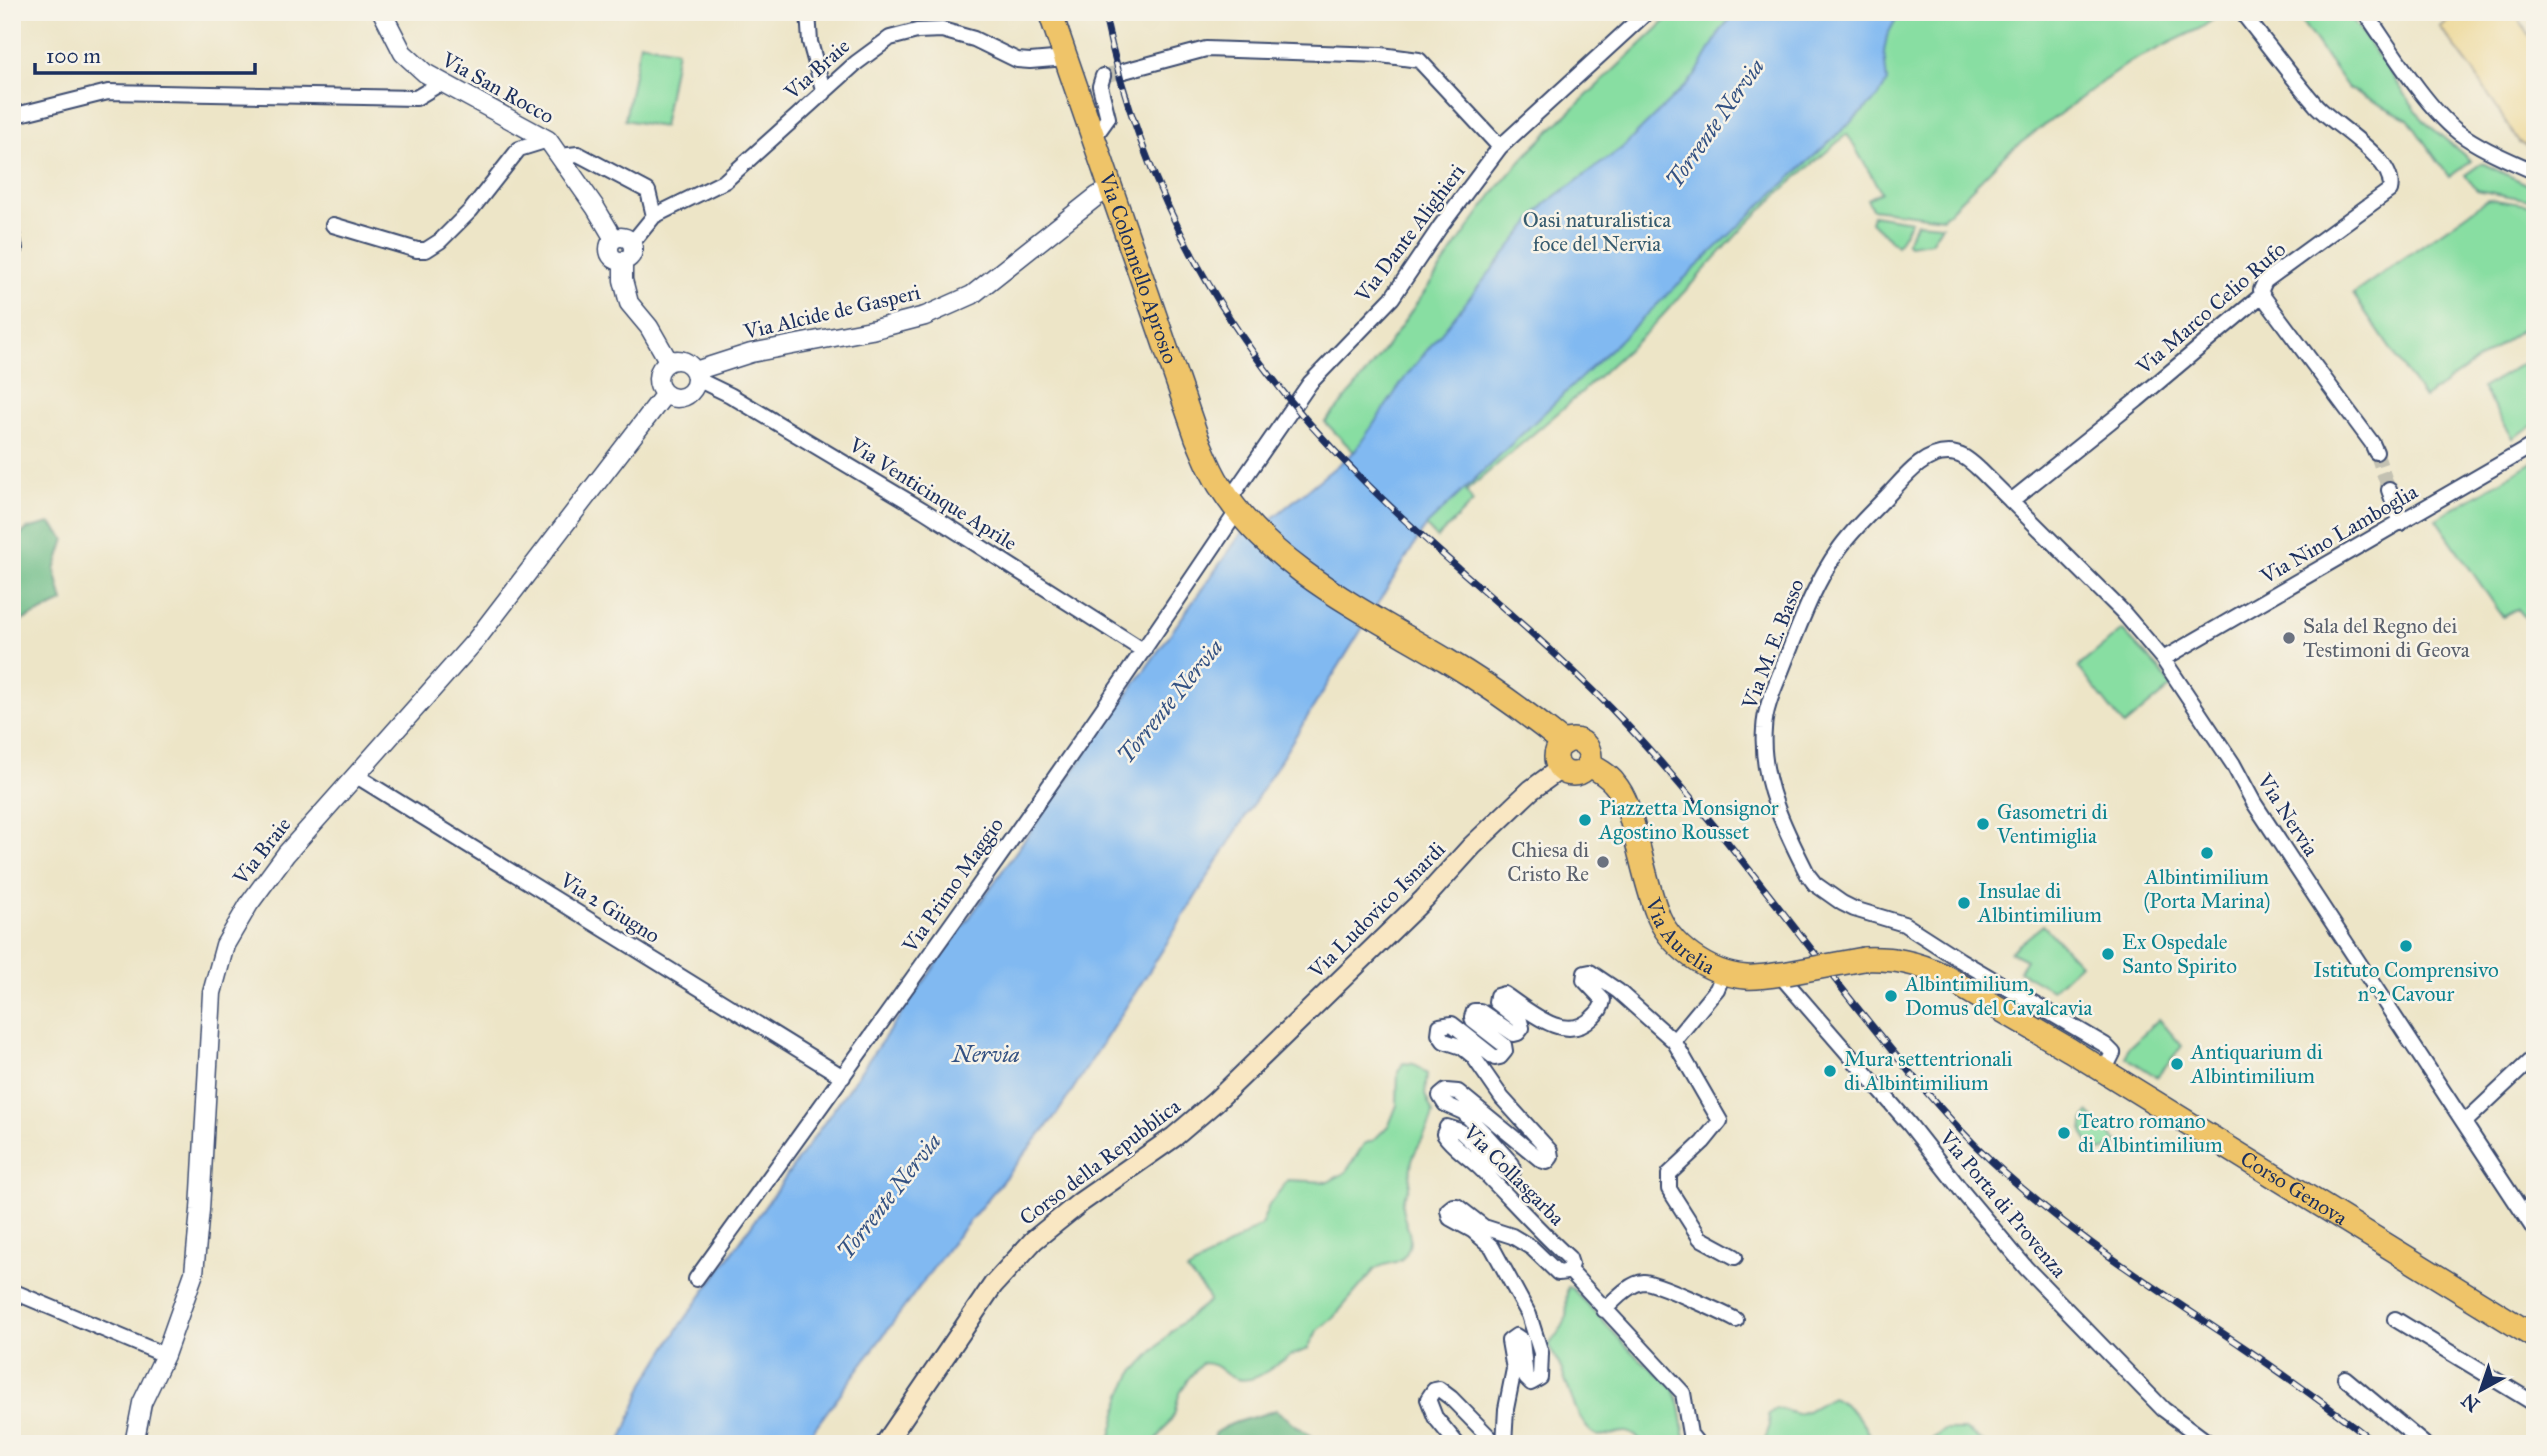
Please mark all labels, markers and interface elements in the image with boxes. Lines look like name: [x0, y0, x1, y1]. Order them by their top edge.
scale bar: [35, 32, 256, 76]
street label: Via Braie: [778, 33, 855, 106]
text: 100 m: [46, 43, 101, 69]
street label: Via San Rocco: [436, 46, 559, 130]
water label: Torrente Nervia: [1660, 53, 1770, 193]
street label: Via Dante Alighieri: [1349, 159, 1471, 308]
street label: Via Colonnello Aprosio: [1093, 168, 1183, 367]
park label: Oasi naturalistica foce del Nervia: [1523, 207, 1671, 257]
street label: Via Marco Celio Rufo: [2130, 236, 2291, 381]
street label: Via Alcide de Gasperi: [740, 279, 923, 345]
street label: Via Venticinque Aprile: [843, 431, 1022, 556]
street label: Via Nino Lamboglia: [2255, 478, 2422, 590]
street label: Via M. E. Basso: [1736, 575, 1810, 714]
place label: Sala del Regno dei Testimoni di Geova: [2303, 613, 2470, 663]
marker: Sala del Regno dei Testimoni di Geova: [2281, 630, 2297, 646]
water label: Torrente Nervia: [1111, 633, 1229, 769]
street label: Via Nervia: [2251, 768, 2324, 861]
place label: Piazzetta Monsignor Agostino Rousset: [1598, 795, 1779, 845]
place label: Gasometri di Ventimiglia: [1996, 799, 2108, 849]
street label: Via Braie: [227, 812, 297, 891]
street label: Via Primo Maggio: [896, 812, 1009, 958]
marker: Piazzetta Monsignor Agostino Rousset: [1577, 812, 1593, 828]
marker: Gasometri di Ventimiglia: [1975, 816, 1991, 832]
street label: Via Ludovico Isnardi: [1303, 836, 1451, 984]
place label: Chiesa di Cristo Re: [1507, 837, 1589, 887]
marker: Albintimilium (Porta Marina): [2199, 845, 2215, 861]
marker: Chiesa di Cristo Re: [1595, 854, 1611, 870]
place label: Albintimilium (Porta Marina): [2143, 864, 2271, 914]
street label: Via 2 Giugno: [554, 867, 665, 949]
place label: Insulae di Albintimilium: [1977, 878, 2102, 928]
street label: Via Aurelia: [1639, 894, 1719, 980]
marker: Insulae di Albintimilium: [1956, 895, 1972, 911]
place label: Ex Ospedale Santo Spirito: [2122, 929, 2237, 979]
marker: Istituto Comprensivo n°2 Cavour: [2398, 938, 2414, 954]
marker: Ex Ospedale Santo Spirito: [2100, 946, 2116, 962]
place label: Istituto Comprensivo n°2 Cavour: [2313, 957, 2499, 1007]
place label: Albintimilium, Domus del Cavalcavia: [1904, 971, 2093, 1021]
marker: Albintimilium, Domus del Cavalcavia: [1883, 988, 1899, 1004]
place label: Antiquarium di Albintimilium: [2190, 1039, 2323, 1089]
water label: Nervia: [950, 1040, 1020, 1068]
place label: Mura settentrionali di Albintimilium: [1844, 1046, 2013, 1096]
marker: Antiquarium di Albintimilium: [2169, 1056, 2185, 1072]
marker: Mura settentrionali di Albintimilium: [1822, 1063, 1838, 1079]
street label: Corso della Repubblica: [1015, 1093, 1186, 1231]
place label: Teatro romano di Albintimilium: [2078, 1108, 2223, 1158]
street label: Via Collasgarba: [1457, 1118, 1570, 1231]
street label: Via Porta di Provenza: [1933, 1124, 2072, 1283]
marker: Teatro romano di Albintimilium: [2056, 1125, 2072, 1141]
water label: Torrente Nervia: [831, 1128, 947, 1264]
street label: Corso Genova: [2236, 1145, 2352, 1231]
north arrow: [2446, 1354, 2516, 1424]
text: N: [2457, 1389, 2484, 1417]

